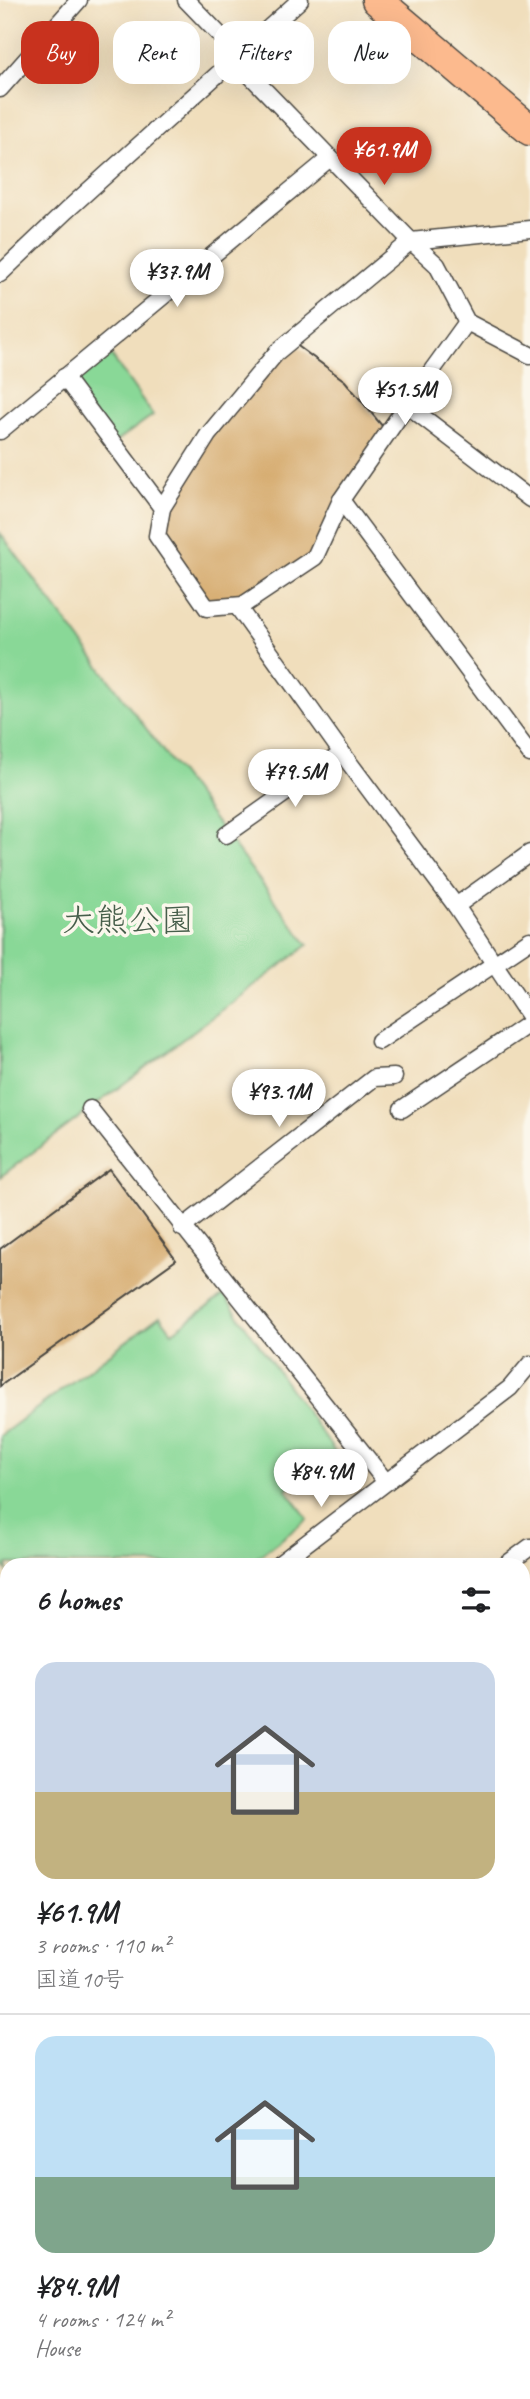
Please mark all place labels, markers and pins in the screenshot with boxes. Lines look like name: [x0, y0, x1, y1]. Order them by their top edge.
pin: ¥61.9M: [327, 128, 441, 187]
pin: ¥37.9M: [120, 250, 234, 309]
pin: ¥51.5M: [348, 368, 462, 427]
pin: ¥79.5M: [238, 750, 352, 809]
pin: ¥93.1M: [222, 1070, 336, 1129]
pin: ¥84.9M: [264, 1450, 378, 1509]

